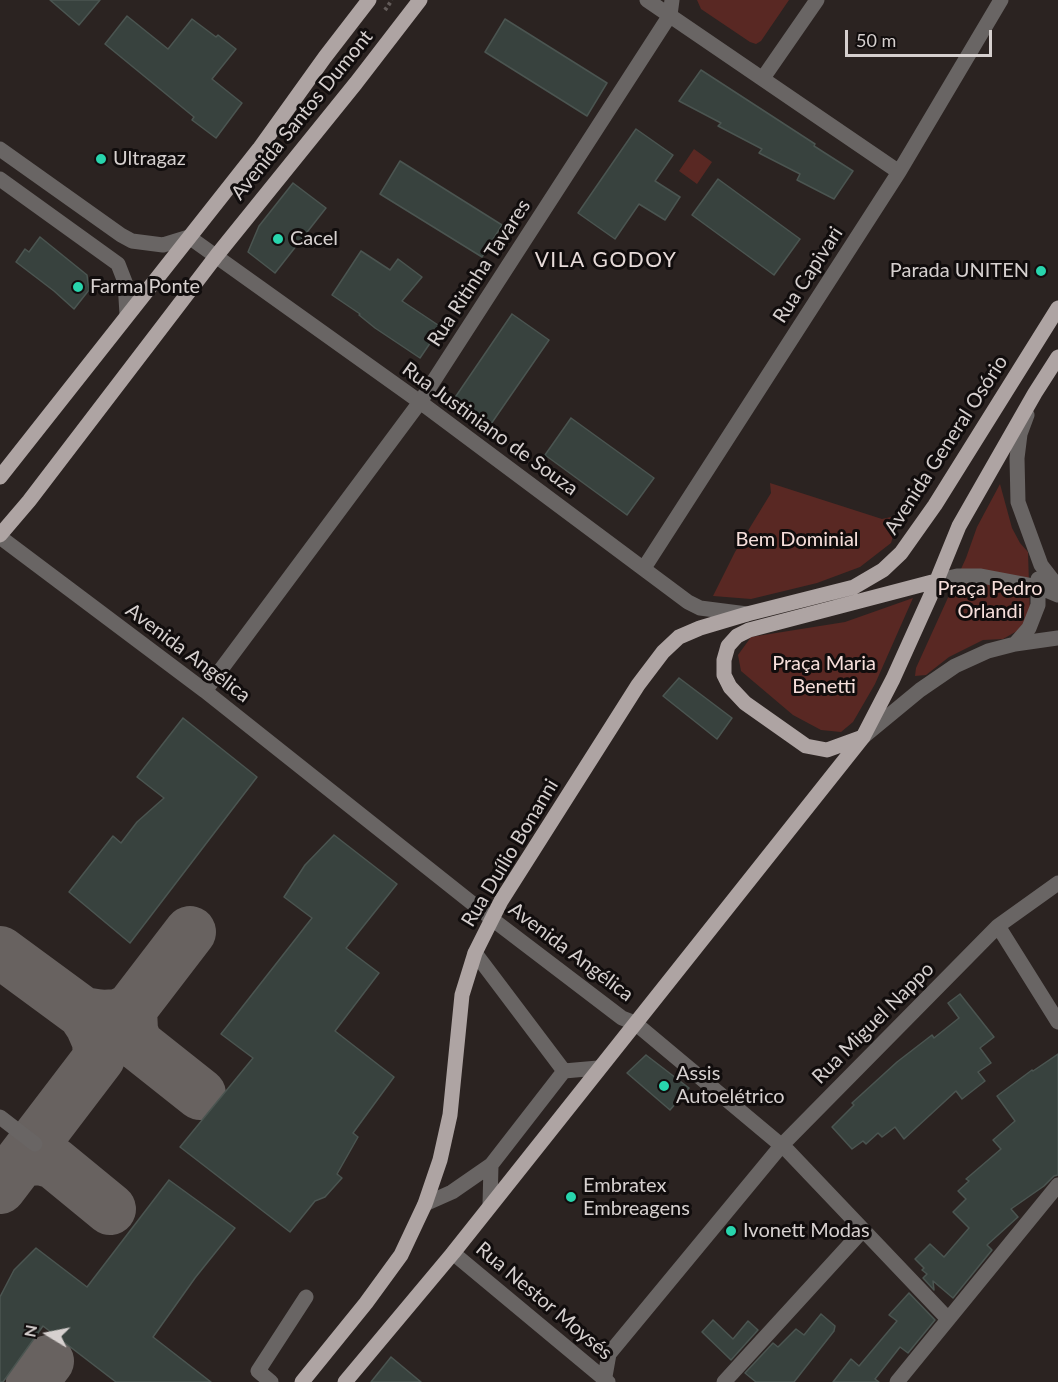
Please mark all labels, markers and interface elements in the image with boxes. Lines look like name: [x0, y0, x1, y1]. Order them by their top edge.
scale bar: [848, 18, 995, 56]
street label: Avenida Santos Dumont: [226, 25, 378, 205]
text: 50 m: [856, 29, 896, 51]
place label: Ultragaz: [113, 147, 186, 171]
marker: Ultragaz: [94, 152, 108, 166]
street label: Rua Ritinha Tavares: [422, 195, 536, 351]
street label: Rua Capivari: [768, 222, 848, 328]
place label: Cacel: [290, 227, 338, 251]
marker: Cacel: [271, 232, 285, 246]
district label: VILA GODOY: [535, 247, 677, 273]
place label: Parada UNITEN: [890, 259, 1029, 283]
marker: Parada UNITEN: [1034, 264, 1048, 278]
place label: Farma Ponte: [90, 275, 200, 299]
marker: Farma Ponte: [71, 280, 85, 294]
street label: Avenida General Osório: [879, 351, 1013, 539]
street label: Rua Justiniano de Souza: [397, 357, 583, 501]
park label: Bem Dominial: [735, 528, 859, 552]
park label: Praça Pedro Orlandi: [938, 577, 1042, 624]
street label: Avenida Angélica: [121, 598, 255, 708]
park label: Praça Maria Benetti: [772, 652, 876, 699]
street label: Rua Duílio Bonanni: [456, 775, 564, 931]
street label: Avenida Angélica: [504, 897, 638, 1007]
street label: Rua Miguel Nappo: [807, 957, 939, 1089]
place label: Assis Autoelétrico: [676, 1062, 785, 1109]
marker: Assis Autoelétrico: [657, 1079, 671, 1093]
place label: Embratex Embreagens: [583, 1174, 690, 1221]
marker: Embratex Embreagens: [564, 1190, 578, 1204]
place label: Ivonett Modas: [743, 1219, 870, 1243]
marker: Ivonett Modas: [724, 1224, 738, 1238]
street label: Rua Nestor Moysés: [471, 1237, 617, 1365]
north arrow: [18, 1304, 78, 1364]
text: N: [19, 1323, 40, 1339]

